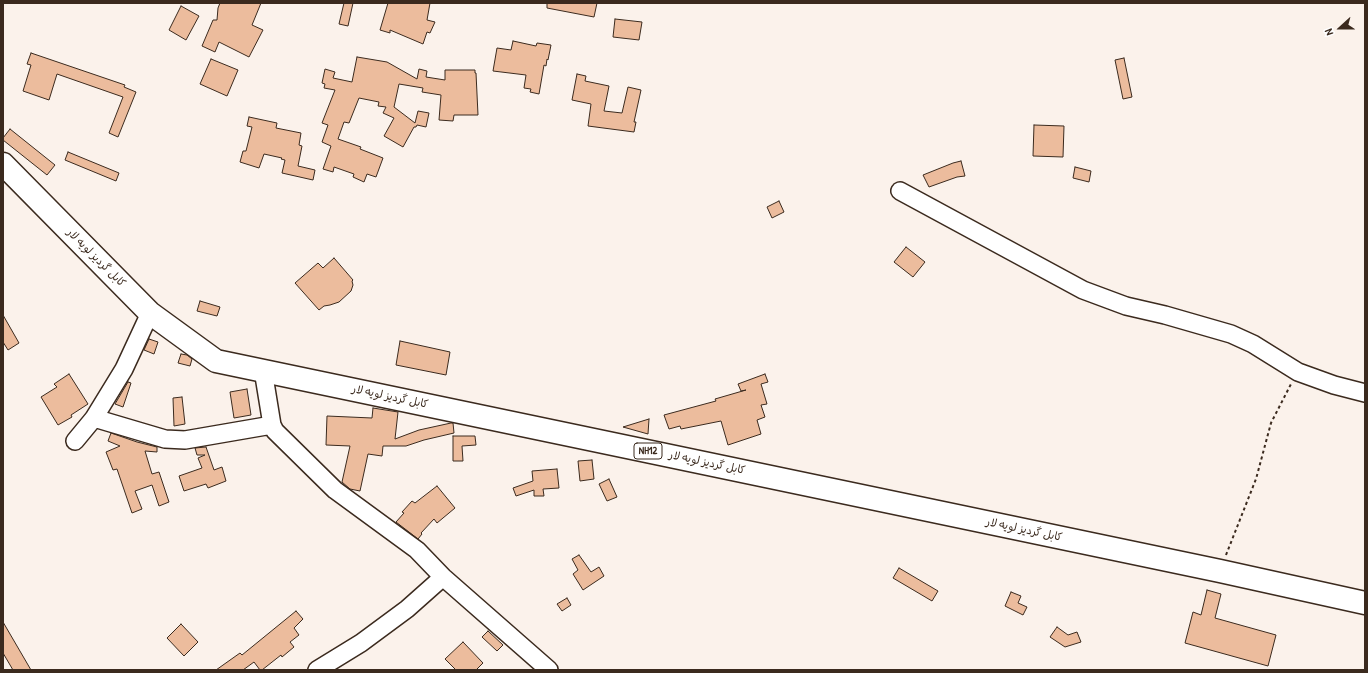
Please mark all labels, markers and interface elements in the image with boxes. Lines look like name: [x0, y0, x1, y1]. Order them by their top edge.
north arrow: [1320, 8, 1360, 48]
text: N: [1321, 27, 1336, 38]
street label: کابل گردیز لویه لار: [64, 226, 128, 290]
street label: کابل گردیز لویه لار: [351, 382, 429, 412]
road number: NH12: [634, 443, 662, 459]
street label: کابل گردیز لویه لار: [668, 448, 746, 478]
street label: کابل گردیز لویه لار: [985, 515, 1063, 545]

